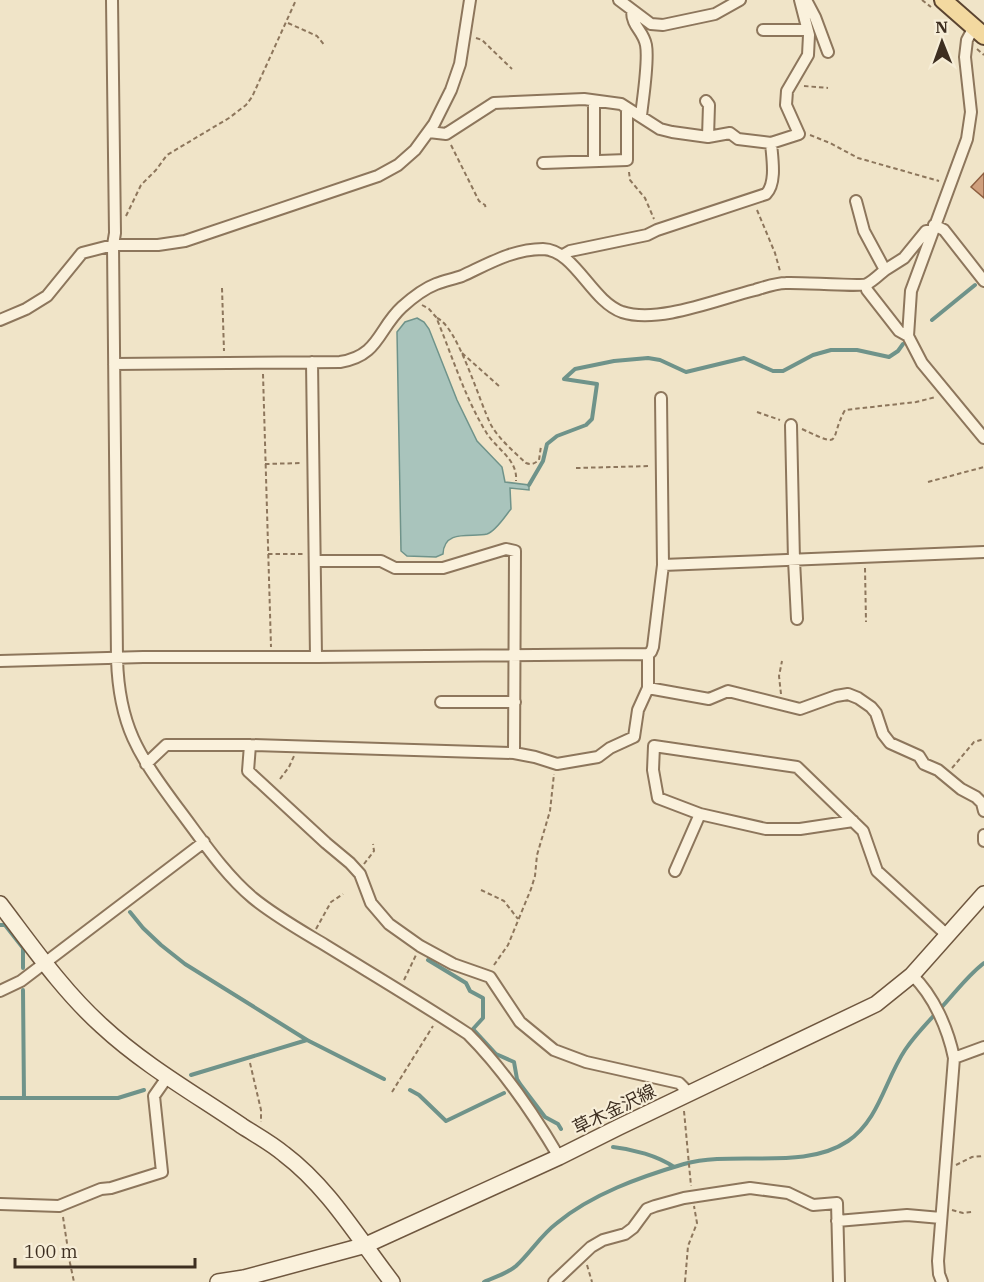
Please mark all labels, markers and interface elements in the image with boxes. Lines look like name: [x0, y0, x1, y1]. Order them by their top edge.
north arrow: [912, 12, 972, 72]
text: N: [935, 17, 948, 37]
street label: 草木金沢線: [569, 1079, 659, 1139]
scale bar: [15, 1231, 195, 1269]
text: 100 m: [24, 1240, 78, 1263]

